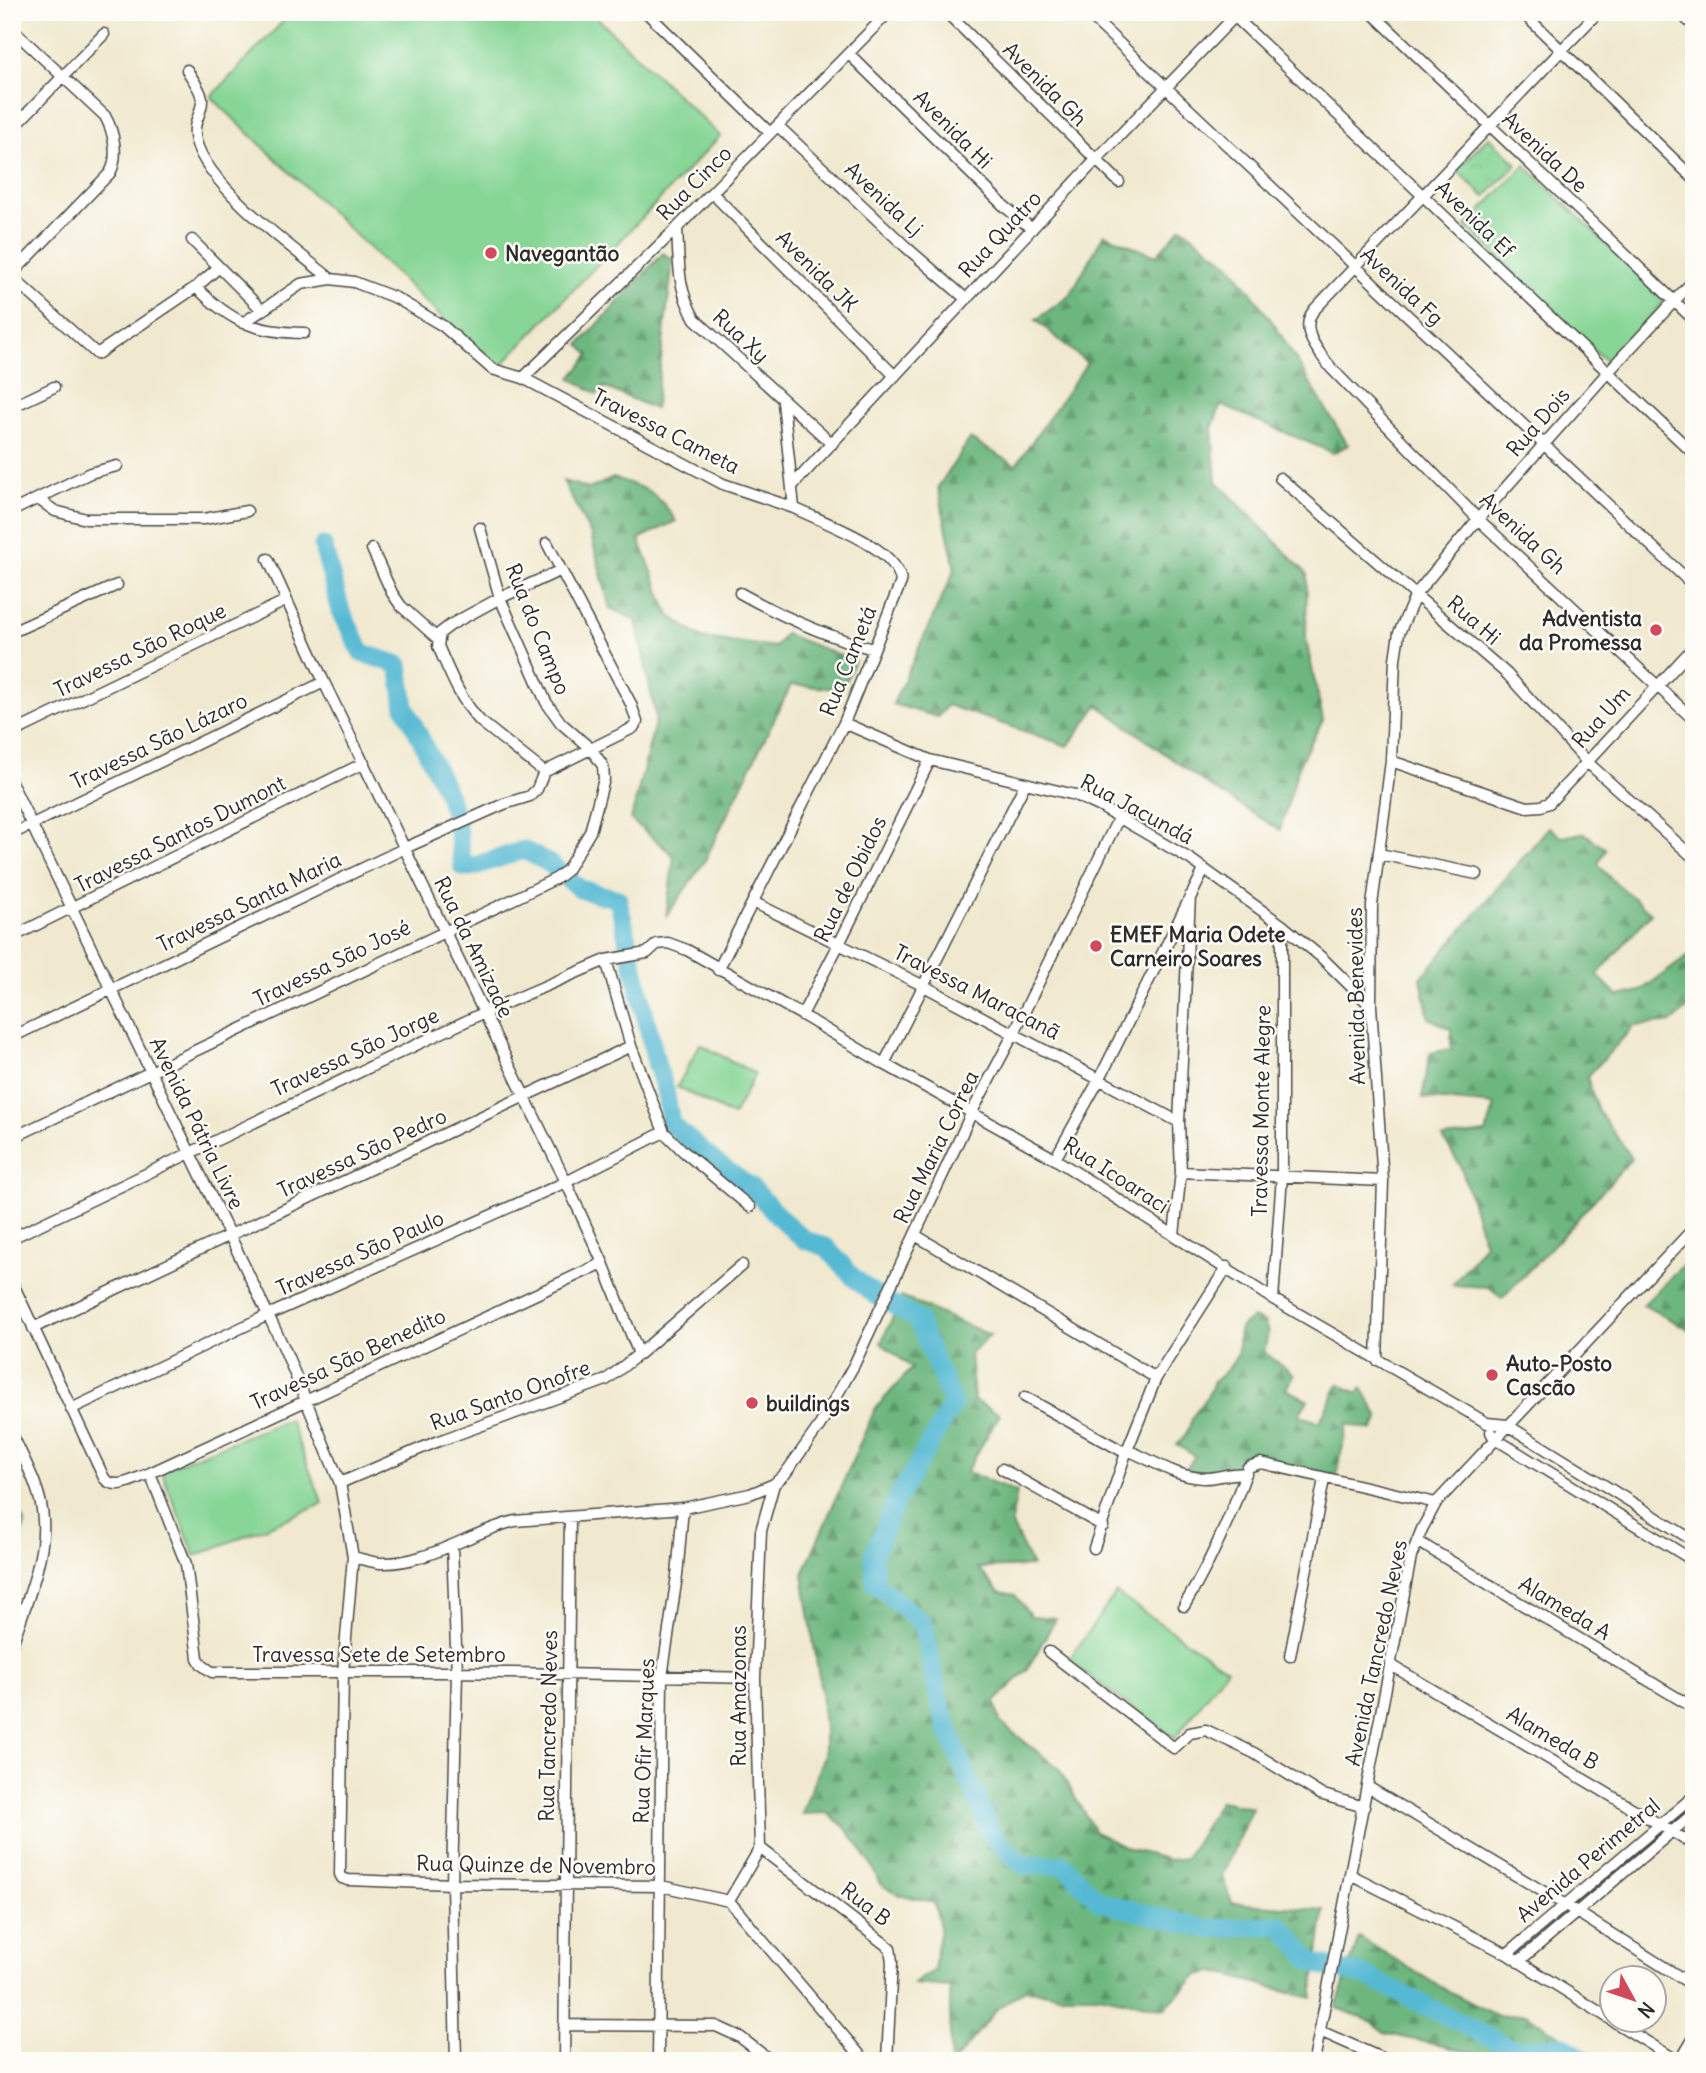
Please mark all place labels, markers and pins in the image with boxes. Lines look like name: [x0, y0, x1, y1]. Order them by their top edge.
place label: Navegantão: [505, 240, 619, 267]
marker: Navegantão: [483, 245, 499, 261]
place label: Adventista da Promessa: [1519, 605, 1642, 656]
marker: Adventista da Promessa: [1648, 622, 1664, 638]
place label: EMEF Maria Odete Carneiro Soares: [1110, 921, 1286, 972]
marker: EMEF Maria Odete Carneiro Soares: [1088, 938, 1104, 954]
place label: Auto-Posto Cascão: [1506, 1350, 1612, 1401]
marker: Auto-Posto Cascão: [1484, 1367, 1500, 1383]
place label: buildings: [766, 1390, 850, 1417]
marker: buildings: [744, 1395, 760, 1411]

